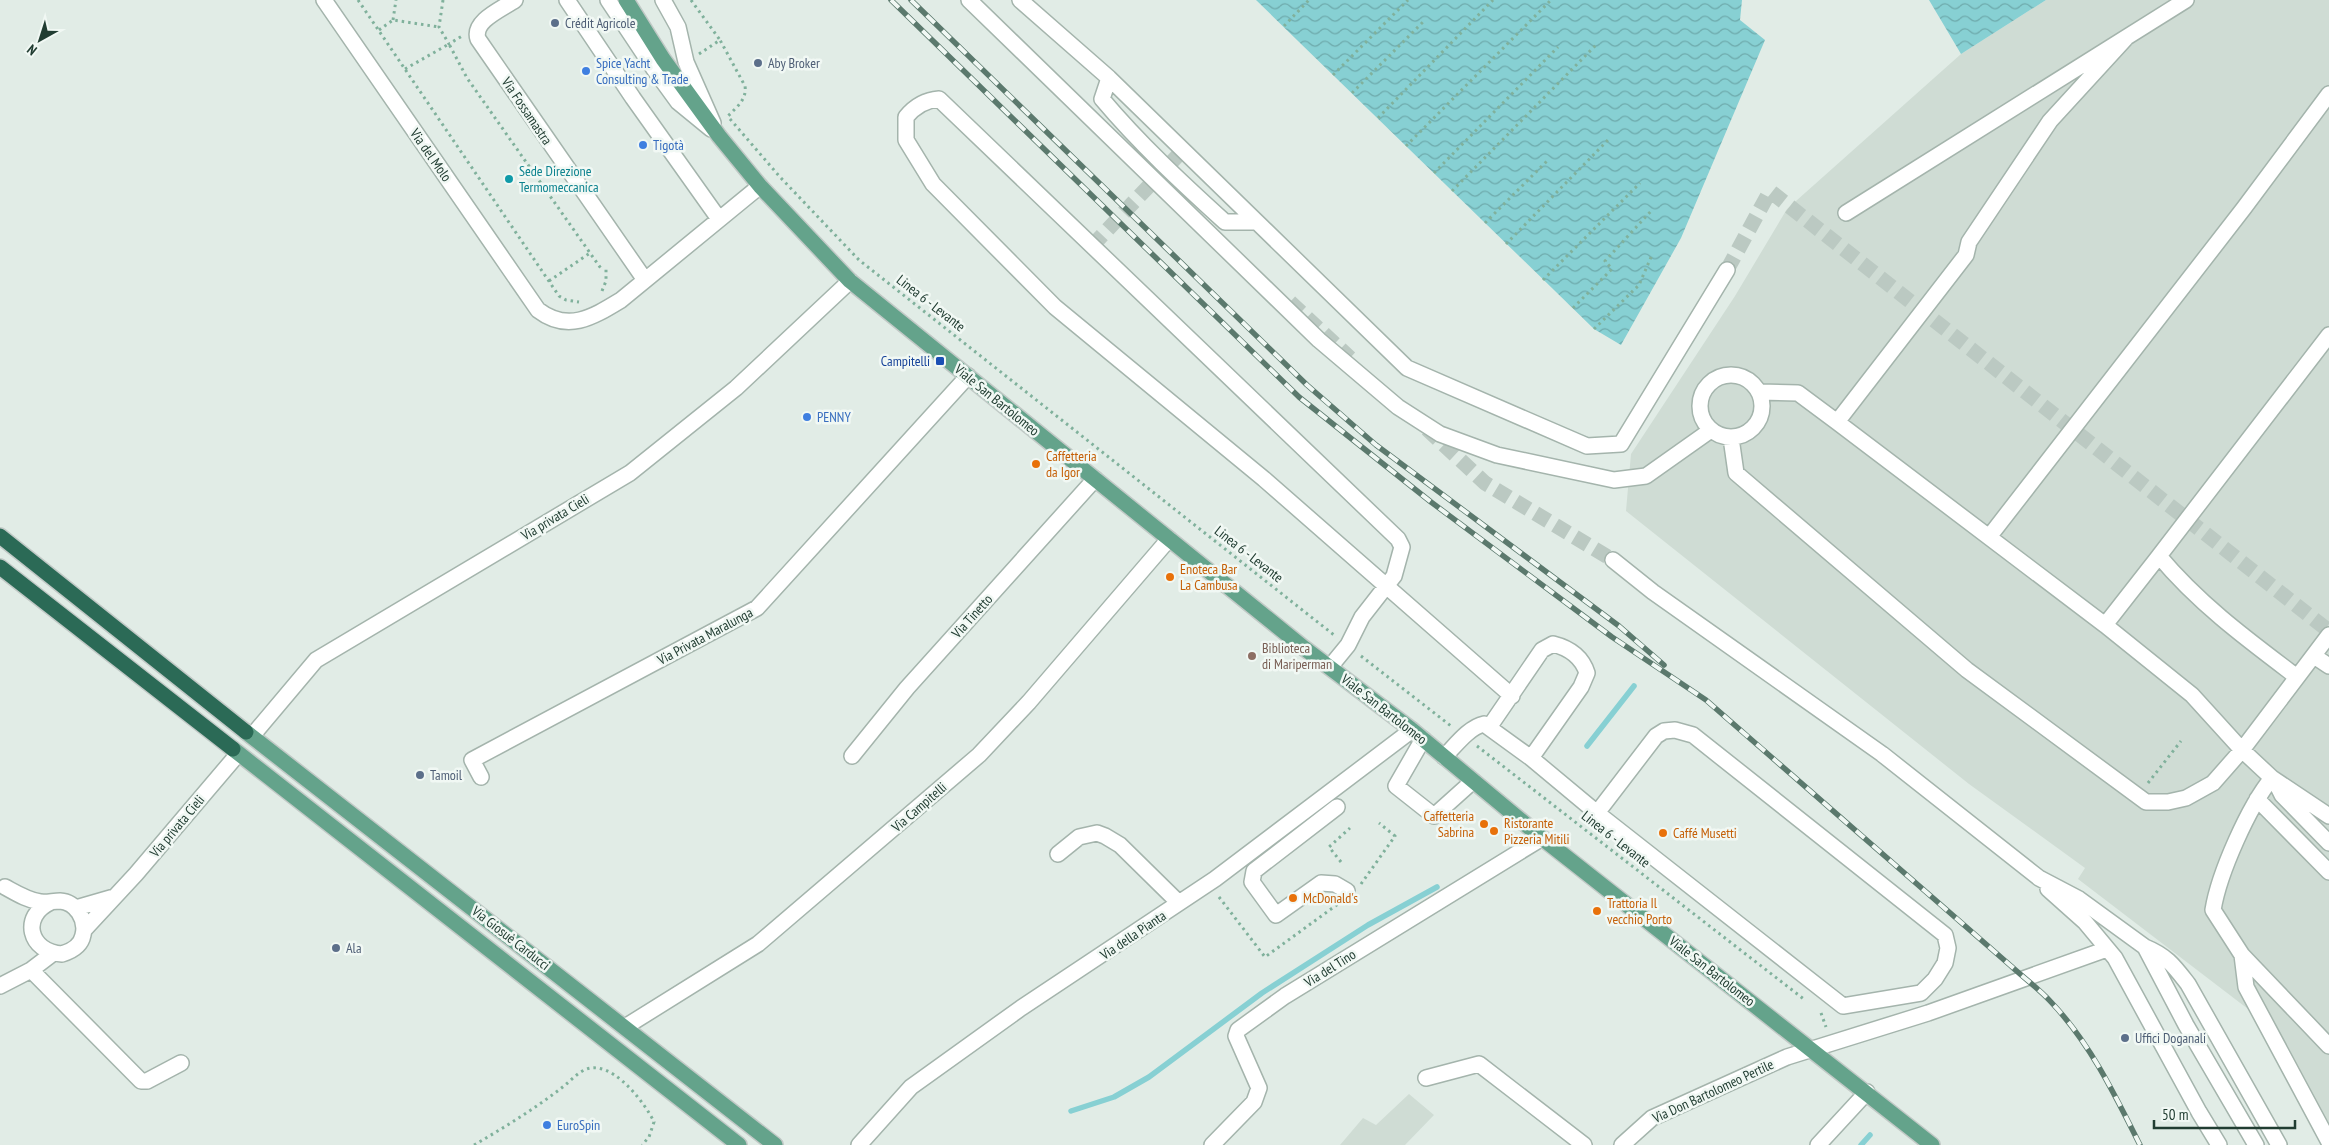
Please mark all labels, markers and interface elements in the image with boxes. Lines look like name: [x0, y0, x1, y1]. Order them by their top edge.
place label: Crédit Agricole: [565, 14, 636, 32]
north arrow: [15, 15, 65, 65]
marker: Crédit Agricole: [549, 17, 561, 29]
text: N: [23, 41, 40, 59]
place label: Spice Yacht Consulting & Trade: [596, 54, 689, 88]
place label: Aby Broker: [768, 54, 820, 72]
marker: Aby Broker: [752, 57, 764, 69]
marker: Spice Yacht Consulting & Trade: [580, 65, 592, 77]
street label: Via Fossamastra: [497, 73, 556, 148]
street label: Via del Molo: [406, 124, 456, 185]
place label: Tigotà: [653, 136, 684, 154]
marker: Tigotà: [637, 139, 649, 151]
place label: Sede Direzione Termomeccanica: [519, 162, 598, 196]
marker: Sede Direzione Termomeccanica: [503, 173, 515, 185]
street label: Linea 6 - Levante: [893, 271, 969, 335]
place label: Campitelli: [881, 352, 930, 370]
marker: Campitelli: [934, 355, 946, 367]
street label: Viale San Bartolomeo: [950, 360, 1043, 440]
place label: PENNY: [817, 408, 851, 426]
marker: PENNY: [801, 411, 813, 423]
place label: Caffetteria da Igor: [1046, 447, 1097, 481]
marker: Caffetteria da Igor: [1030, 458, 1042, 470]
street label: Via privata Cieli: [517, 490, 592, 545]
street label: Linea 6 - Levante: [1211, 522, 1287, 586]
place label: Enoteca Bar La Cambusa: [1180, 560, 1238, 594]
marker: Enoteca Bar La Cambusa: [1164, 571, 1176, 583]
street label: Via Tinetto: [947, 590, 996, 642]
street label: Via Privata Maralunga: [653, 603, 756, 669]
place label: Biblioteca di Mariperman: [1262, 639, 1332, 673]
marker: Biblioteca di Mariperman: [1246, 650, 1258, 662]
street label: Viale San Bartolomeo: [1337, 669, 1431, 748]
place label: Tamoil: [430, 766, 463, 784]
marker: Tamoil: [414, 769, 426, 781]
street label: Via Campitelli: [887, 778, 950, 837]
street label: Via privata Cieli: [145, 791, 208, 862]
place label: Caffetteria Sabrina: [1423, 807, 1474, 841]
street label: Linea 6 - Levante: [1578, 807, 1654, 871]
place label: Ristorante Pizzeria Mitili: [1504, 814, 1570, 848]
marker: Caffetteria Sabrina: [1478, 818, 1490, 830]
place label: Caffé Musetti: [1673, 824, 1737, 842]
marker: Ristorante Pizzeria Mitili: [1488, 825, 1500, 837]
marker: Caffé Musetti: [1657, 827, 1669, 839]
place label: McDonald's: [1303, 889, 1358, 907]
marker: McDonald's: [1287, 892, 1299, 904]
place label: Trattoria Il vecchio Porto: [1607, 894, 1672, 928]
street label: Via Giosuè Carducci: [468, 901, 554, 974]
marker: Trattoria Il vecchio Porto: [1591, 905, 1603, 917]
street label: Via della Pianta: [1096, 906, 1169, 964]
street label: Viale San Bartolomeo: [1665, 931, 1759, 1010]
place label: Ala: [346, 939, 361, 957]
marker: Ala: [330, 942, 342, 954]
street label: Via del Tino: [1300, 945, 1359, 991]
place label: Uffici Doganali: [2135, 1029, 2206, 1047]
marker: Uffici Doganali: [2119, 1032, 2131, 1044]
street label: Via Don Bartolomeo Pertile: [1649, 1055, 1777, 1127]
scale bar: [2154, 1098, 2295, 1130]
text: 50 m: [2162, 1105, 2188, 1124]
place label: EuroSpin: [557, 1116, 600, 1134]
marker: EuroSpin: [541, 1119, 553, 1131]

